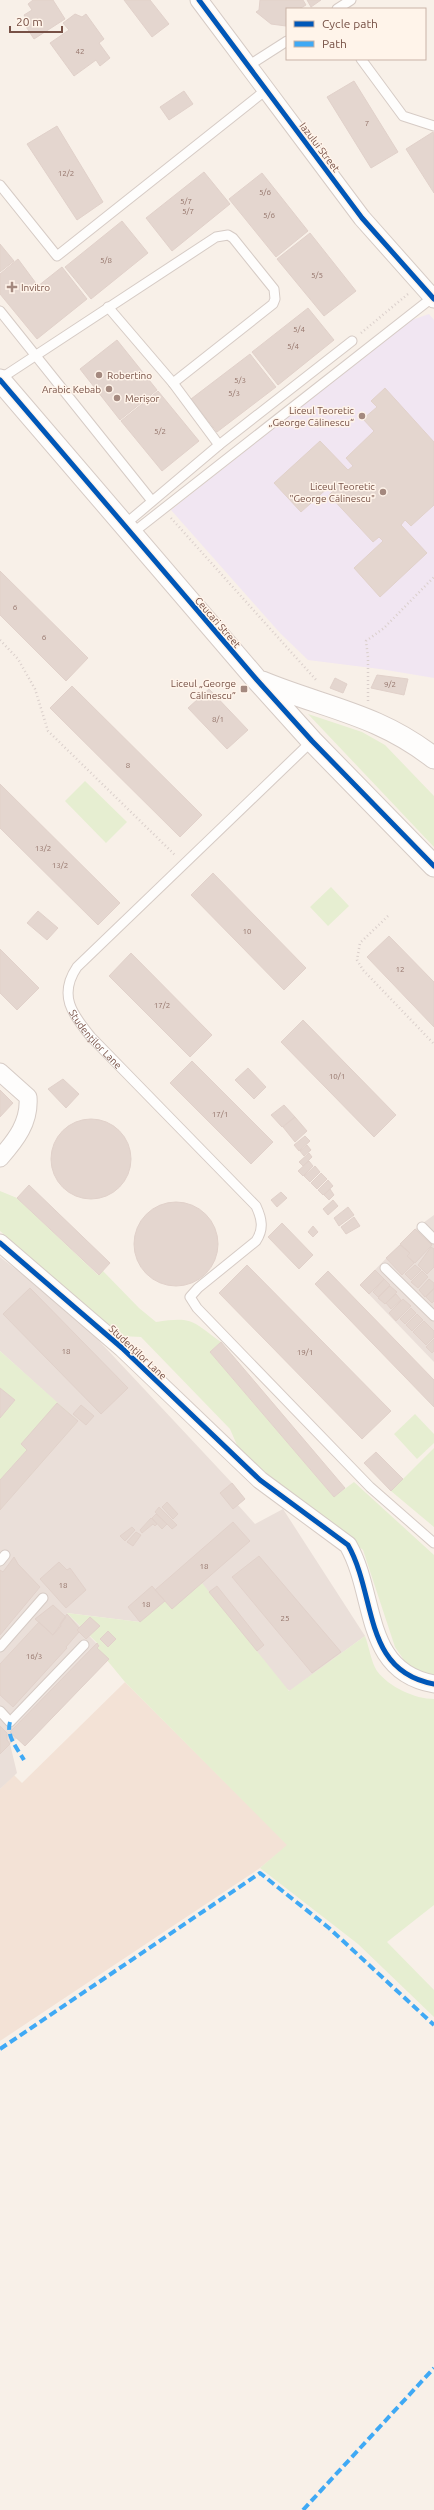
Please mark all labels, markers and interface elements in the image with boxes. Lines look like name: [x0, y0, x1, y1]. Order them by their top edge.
scale bar: [10, 8, 62, 34]
legend: [286, 8, 426, 60]
text: 20 m: [16, 15, 43, 28]
text: Cycle path: [322, 17, 378, 30]
text: Path: [322, 37, 347, 50]
house number: 42: [75, 47, 85, 56]
house number: 7: [365, 119, 369, 128]
street label: Iazului Street: [297, 120, 342, 174]
house number: 12/2: [58, 169, 74, 178]
house number: 5/6: [259, 188, 271, 197]
house number: 5/7: [180, 197, 192, 206]
house number: 5/7: [182, 207, 194, 216]
house number: 5/6: [263, 211, 275, 220]
house number: 5/8: [100, 256, 112, 265]
house number: 5/5: [311, 271, 323, 280]
marker: Invitro: [6, 281, 18, 293]
place label: Invitro: [21, 282, 50, 293]
house number: 5/4: [293, 325, 305, 334]
house number: 5/4: [287, 342, 299, 351]
marker: Robertino: [94, 370, 104, 380]
place label: Robertino: [107, 370, 152, 381]
house number: 5/3: [234, 376, 246, 385]
place label: Arabic Kebab: [42, 384, 101, 395]
marker: Arabic Kebab: [104, 384, 114, 394]
house number: 5/3: [228, 389, 240, 398]
marker: Merișor: [112, 393, 122, 403]
place label: Merișor: [125, 393, 160, 404]
place label: Liceul Teoretic „George Călinescu“: [269, 405, 354, 428]
marker: Liceul Teoretic „George Călinescu“: [357, 411, 367, 421]
house number: 5/2: [154, 427, 166, 436]
place label: Liceul Teoretic "George Călinescu": [290, 481, 375, 504]
marker: Liceul Teoretic "George Călinescu": [378, 487, 388, 497]
street label: Ceucari Street: [193, 595, 243, 650]
house number: 6: [13, 603, 18, 612]
house number: 6: [42, 633, 47, 642]
place label: Liceul „George Călinescu”: [171, 678, 236, 701]
house number: 9/2: [384, 680, 396, 689]
marker: Liceul „George Călinescu”: [239, 684, 249, 694]
house number: 8/1: [212, 715, 224, 724]
house number: 8: [126, 761, 131, 770]
house number: 13/2: [35, 844, 51, 853]
house number: 13/2: [52, 861, 68, 870]
house number: 10: [242, 927, 252, 936]
house number: 12: [395, 965, 405, 974]
house number: 17/2: [154, 1001, 170, 1010]
street label: Studenților Lane: [67, 1008, 124, 1071]
house number: 10/1: [329, 1072, 345, 1081]
house number: 17/1: [212, 1110, 228, 1119]
street label: Studenților Lane: [107, 1323, 169, 1382]
house number: 18: [61, 1347, 71, 1356]
house number: 19/1: [297, 1348, 313, 1357]
house number: 18: [199, 1562, 209, 1571]
house number: 18: [58, 1581, 68, 1590]
house number: 18: [141, 1600, 151, 1609]
house number: 25: [280, 1614, 290, 1623]
house number: 16/3: [26, 1652, 42, 1661]

